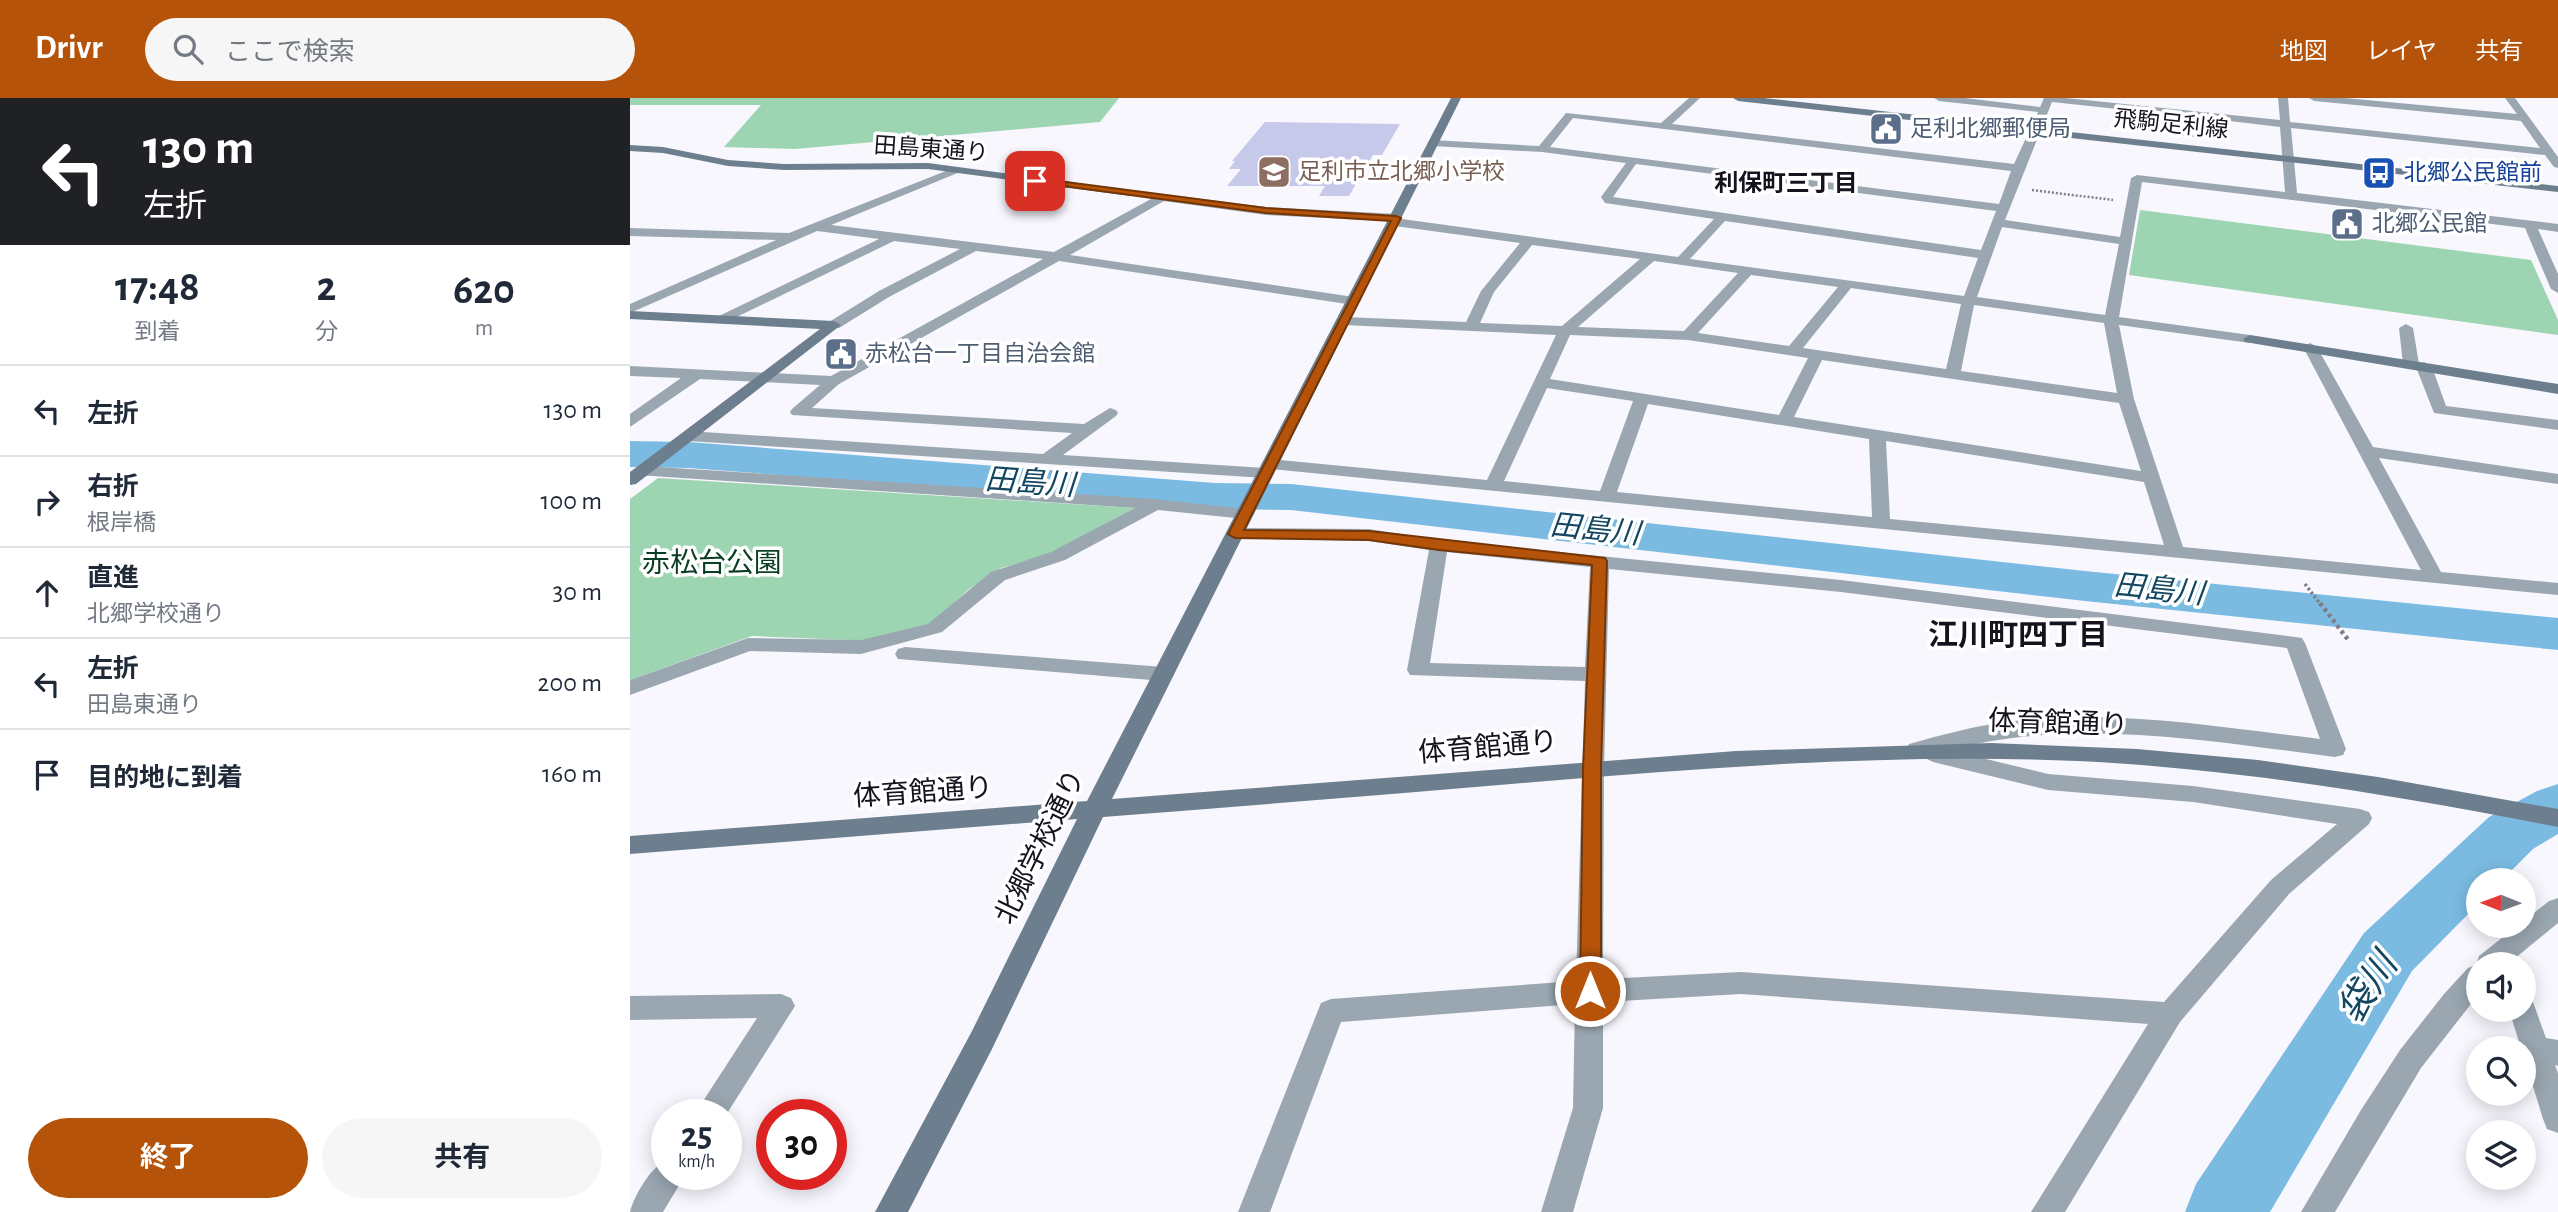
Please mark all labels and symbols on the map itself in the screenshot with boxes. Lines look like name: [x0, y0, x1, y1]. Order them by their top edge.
street label: 飛駒足利線: [2113, 106, 2230, 142]
public building icon: 足利北郷郵便局: [1867, 110, 1905, 148]
place label: 足利北郷郵便局: [1910, 116, 2071, 141]
street label: 田島東通り: [873, 133, 989, 165]
pin: [1005, 151, 1065, 211]
school or university icon: 足利市立北郷小学校: [1255, 153, 1293, 191]
bus stop icon: 北郷公民館前: [2360, 154, 2398, 192]
place label: 足利市立北郷小学校: [1298, 159, 1505, 184]
place label: 北郷公民館前: [2404, 160, 2542, 185]
district label: 利保町三丁目: [1714, 170, 1858, 196]
public building icon: 北郷公民館: [2328, 205, 2366, 243]
place label: 北郷公民館: [2372, 211, 2487, 236]
public building icon: 赤松台一丁目自治会館: [822, 335, 860, 373]
place label: 赤松台一丁目自治会館: [865, 341, 1095, 366]
water label: 田島川: [984, 463, 1079, 501]
water label: 田島川: [1549, 508, 1645, 550]
park label: 赤松台公園: [642, 548, 782, 578]
water label: 田島川: [2113, 568, 2209, 610]
district label: 江川町四丁目: [1928, 619, 2108, 651]
street label: 体育館通り: [1988, 706, 2129, 740]
street label: 体育館通り: [1417, 726, 1559, 768]
street label: 北郷学校通り: [990, 764, 1090, 929]
street label: 体育館通り: [852, 772, 994, 812]
north arrow: [2466, 868, 2536, 938]
water label: 袋川: [2330, 943, 2406, 1029]
position arrow: [1553, 954, 1627, 1028]
speed limit sign: 30: [756, 1099, 847, 1190]

